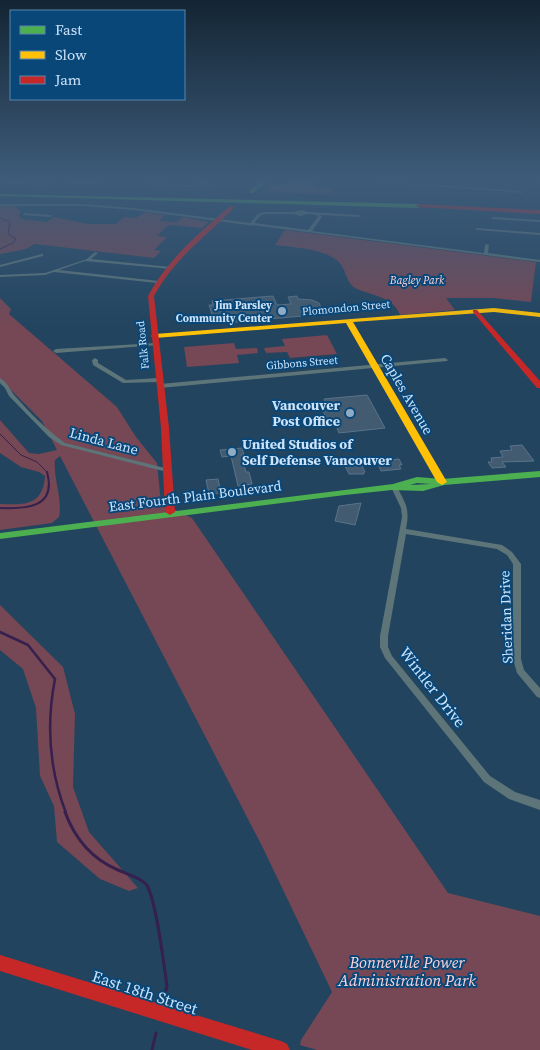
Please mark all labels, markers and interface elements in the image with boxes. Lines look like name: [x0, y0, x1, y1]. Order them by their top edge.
legend: [10, 10, 185, 100]
text: Fast: [55, 19, 82, 40]
text: Slow: [55, 44, 87, 65]
text: Jam: [54, 69, 82, 90]
park label: Bagley Park: [389, 273, 445, 288]
street label: Plomondon Street: [301, 297, 391, 319]
place label: Jim Parsley Community Center: [176, 298, 273, 326]
marker: Jim Parsley Community Center: [276, 305, 288, 317]
street label: Falk Road: [133, 319, 153, 370]
street label: Caples Avenue: [376, 350, 438, 438]
street label: Gibbons Street: [266, 352, 339, 374]
place label: Vancouver Post Office: [272, 395, 340, 431]
marker: Vancouver Post Office: [344, 407, 356, 419]
street label: Linda Lane: [67, 422, 141, 460]
place label: United Studios of Self Defense Vancouver: [242, 434, 392, 470]
marker: United Studios of Self Defense Vancouver: [226, 446, 238, 458]
street label: East Fourth Plain Boulevard: [108, 475, 282, 517]
street label: Sheridan Drive: [494, 570, 518, 664]
street label: Wintler Drive: [395, 642, 471, 732]
park label: Bonneville Power Administration Park: [337, 951, 476, 991]
street label: East 18th Street: [89, 965, 201, 1020]

